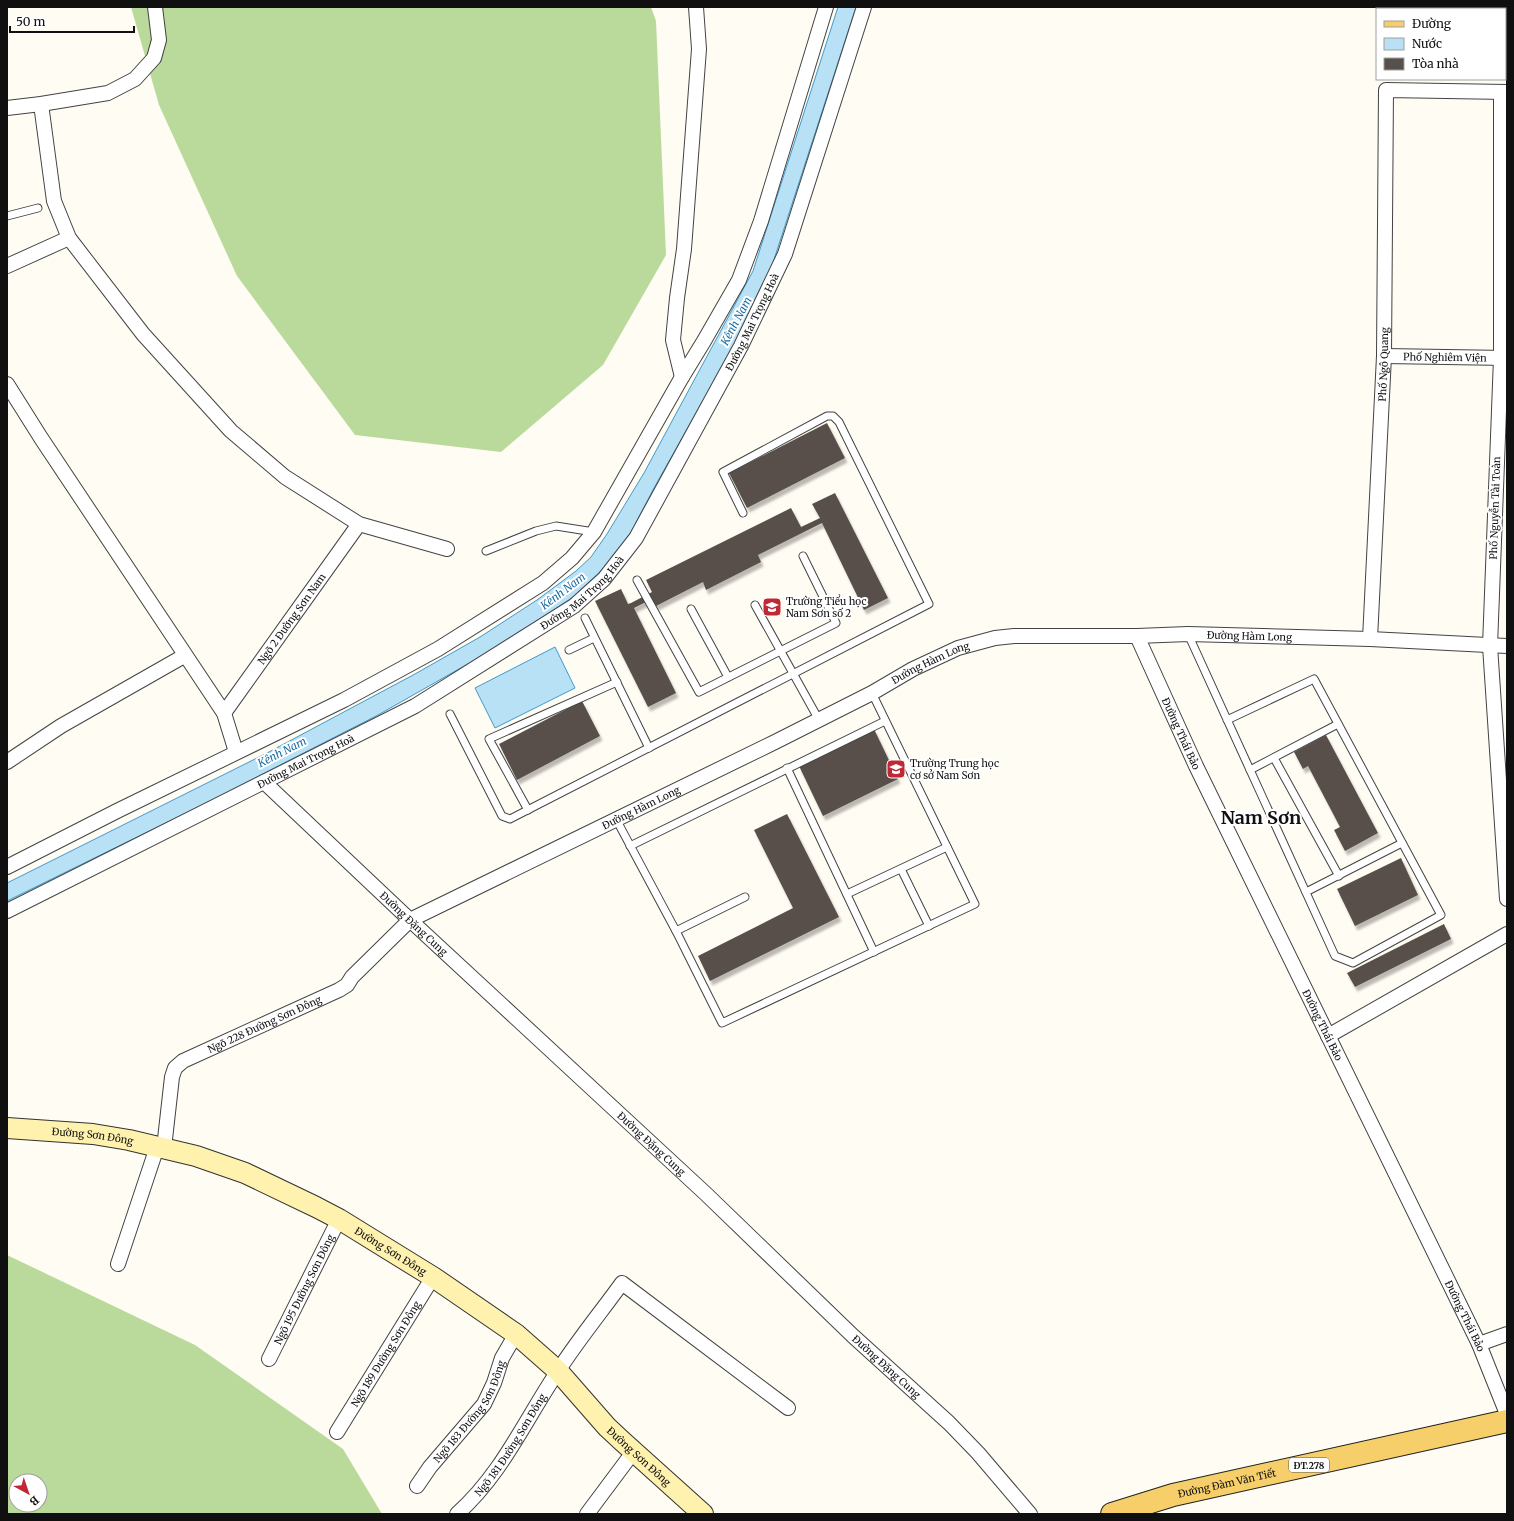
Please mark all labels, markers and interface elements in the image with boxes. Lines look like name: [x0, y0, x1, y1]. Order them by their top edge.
scale bar: [10, 8, 134, 34]
legend: [1376, 8, 1506, 80]
text: 50 m: [16, 14, 45, 29]
text: Đường: [1412, 16, 1452, 31]
text: Nước: [1412, 36, 1442, 51]
text: Tòa nhà: [1412, 56, 1459, 71]
street label: Đường Mai Trọng Hoà: [722, 271, 782, 373]
water label: Kênh Nam: [717, 294, 755, 348]
street label: Phố Ngô Quang: [1375, 327, 1391, 402]
street label: Phố Nghiêm Viện: [1403, 350, 1487, 364]
street label: Phố Nguyễn Tài Toàn: [1487, 456, 1503, 560]
street label: Đường Mai Trọng Hoà: [538, 553, 627, 632]
street label: Ngõ 2 Đường Sơn Nam: [254, 570, 328, 667]
water label: Kênh Nam: [537, 570, 588, 613]
place label: Trường Tiểu học Nam Sơn số 2: [786, 594, 867, 620]
school or university icon: Trường Tiểu học Nam Sơn số 2: [761, 596, 783, 618]
street label: Đường Hàm Long: [1207, 628, 1292, 643]
street label: Đường Hàm Long: [889, 639, 971, 687]
street label: Đường Thái Bảo: [1159, 695, 1203, 772]
street label: Đường Mai Trọng Hoà: [255, 731, 357, 791]
water label: Kênh Nam: [254, 734, 309, 771]
place label: Trường Trung học cơ sở Nam Sơn: [910, 757, 999, 782]
school or university icon: Trường Trung học cơ sở Nam Sơn: [885, 758, 907, 780]
street label: Đường Hàm Long: [600, 783, 682, 832]
district label: Nam Sơn: [1221, 806, 1301, 829]
street label: Đường Đặng Cung: [377, 889, 450, 958]
street label: Đường Thái Bảo: [1300, 987, 1346, 1063]
street label: Ngõ 228 Đường Sơn Đông: [205, 992, 323, 1055]
street label: Đường Đặng Cung: [615, 1109, 688, 1178]
street label: Đường Sơn Đông: [51, 1125, 135, 1147]
street label: Đường Sơn Đông: [352, 1224, 429, 1278]
street label: Ngõ 195 Đường Sơn Đông: [271, 1232, 337, 1347]
street label: Đường Thái Bảo: [1442, 1278, 1488, 1354]
street label: Ngõ 189 Đường Sơn Đông: [348, 1298, 423, 1409]
street label: Đường Đặng Cung: [850, 1332, 924, 1401]
street label: Ngõ 183 Đường Sơn Đông: [430, 1359, 507, 1465]
street label: Ngõ 181 Đường Sơn Đông: [472, 1391, 549, 1499]
street label: Đường Sơn Đông: [604, 1424, 674, 1489]
road number: ĐT.278: [1289, 1458, 1329, 1472]
street label: Đường Đàm Văn Tiết: [1176, 1466, 1277, 1500]
north arrow: [8, 1473, 48, 1513]
text: B: [27, 1493, 42, 1509]

